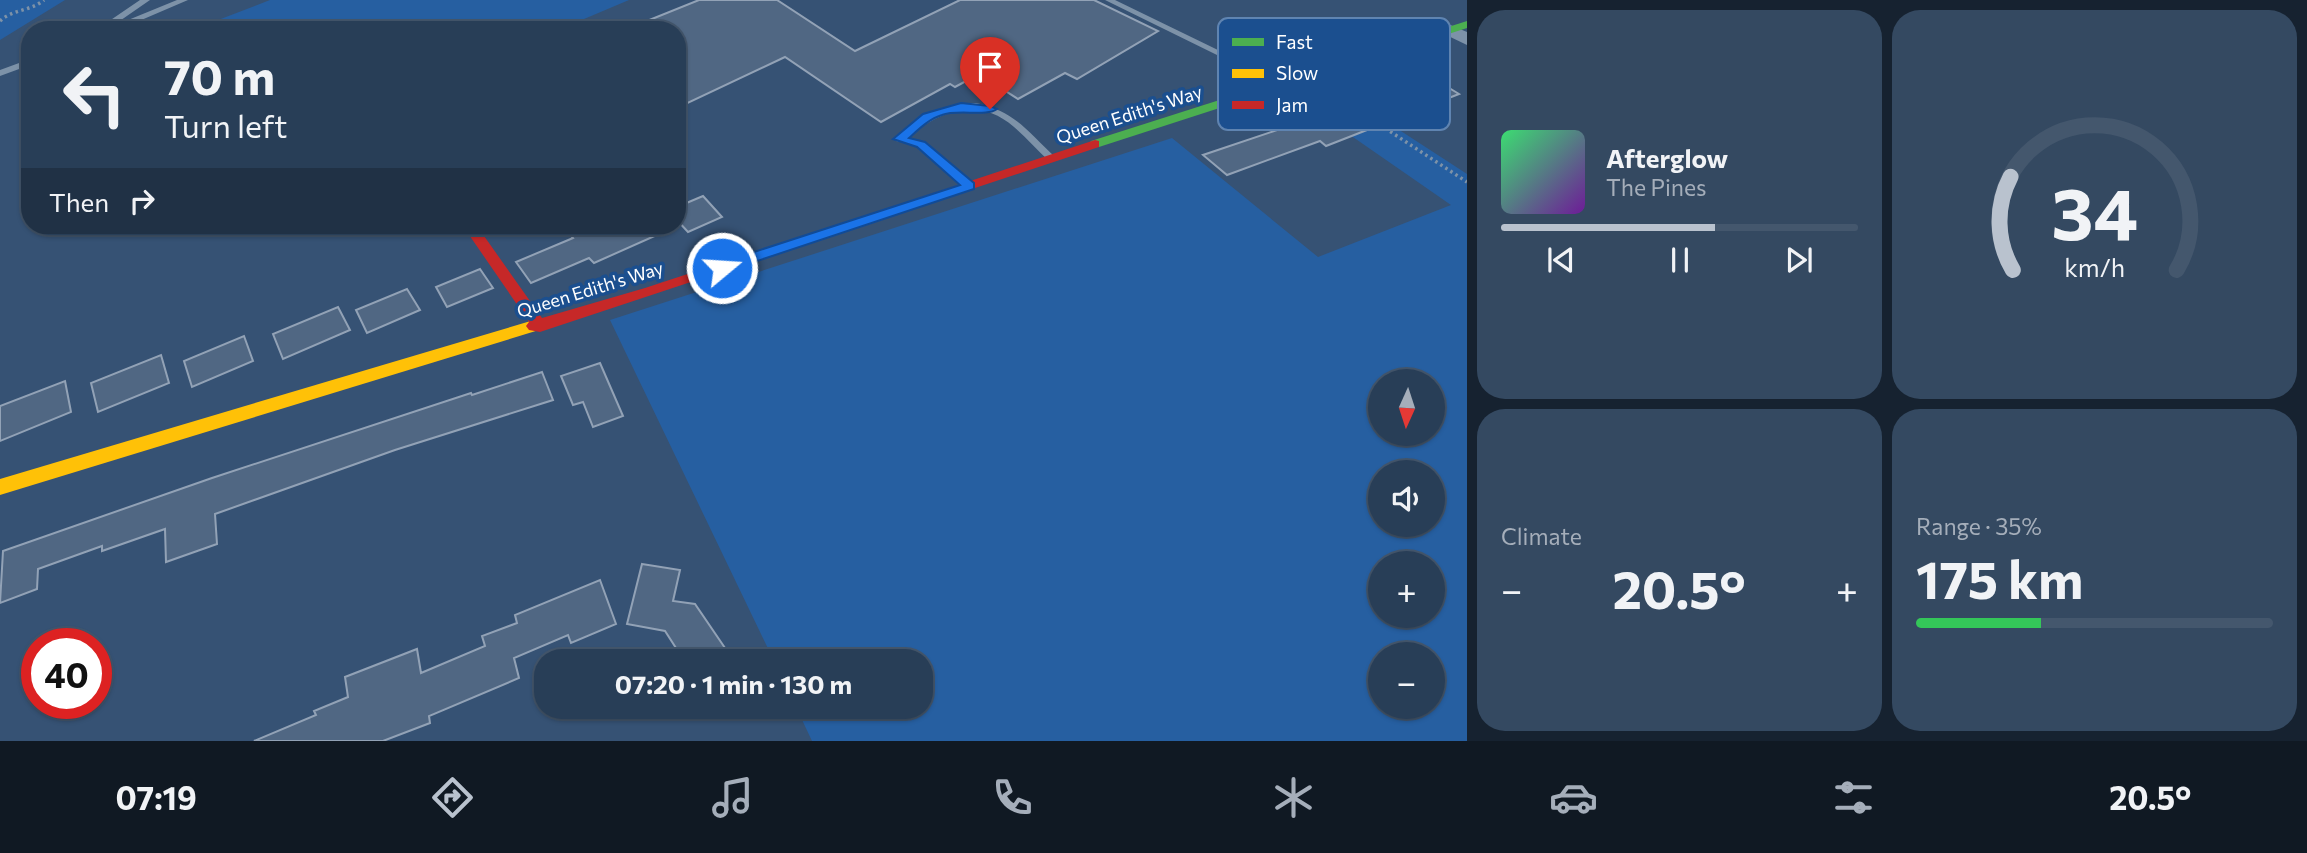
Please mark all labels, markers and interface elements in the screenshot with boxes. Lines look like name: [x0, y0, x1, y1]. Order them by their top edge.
legend: [1218, 18, 1450, 130]
text: Fast: [1276, 30, 1313, 53]
pin: [960, 37, 1020, 109]
text: 70 m: [164, 45, 275, 105]
icon: arrive: [971, 48, 1009, 86]
icon: left: [49, 49, 140, 140]
text: Slow: [1276, 61, 1318, 84]
street label: Queen Edith's Way: [1053, 80, 1205, 148]
text: Jam: [1276, 93, 1308, 116]
text: Turn left: [164, 105, 288, 145]
text: Afterglow: [1606, 142, 1728, 173]
text: 34: [2051, 167, 2138, 256]
text: The Pines: [1606, 173, 1707, 201]
icon: right: [123, 182, 161, 220]
text: Then: [49, 186, 109, 217]
position arrow: [685, 231, 759, 305]
icon: previous: [1542, 241, 1580, 279]
icon: pause: [1661, 241, 1699, 279]
icon: next: [1780, 241, 1818, 279]
text: km/h: [2064, 252, 2125, 282]
street label: Queen Edith's Way: [514, 256, 666, 322]
north arrow: [1368, 369, 1446, 446]
map controls: [1368, 369, 1445, 719]
button: sound: [1368, 460, 1445, 537]
text: Range · 35%: [1916, 512, 2042, 540]
text: Climate: [1501, 522, 1582, 550]
text: 175 km: [1916, 546, 2083, 610]
button: +: [1368, 551, 1445, 628]
text: 20.5°: [1612, 556, 1746, 620]
text: −: [1501, 565, 1523, 612]
text: +: [1836, 565, 1858, 612]
speed limit sign: 40: [21, 628, 112, 719]
button: −: [1368, 642, 1445, 719]
text: 07:20 · 1 min · 130 m: [615, 668, 852, 699]
icon: directions: [428, 773, 477, 822]
icon: music: [708, 773, 757, 822]
icon: phone: [988, 773, 1037, 822]
icon: climate: [1269, 773, 1318, 822]
icon: car: [1549, 773, 1598, 822]
icon: filters: [1829, 773, 1878, 822]
text: 07:19: [116, 777, 197, 817]
text: 20.5°: [2109, 777, 2191, 817]

